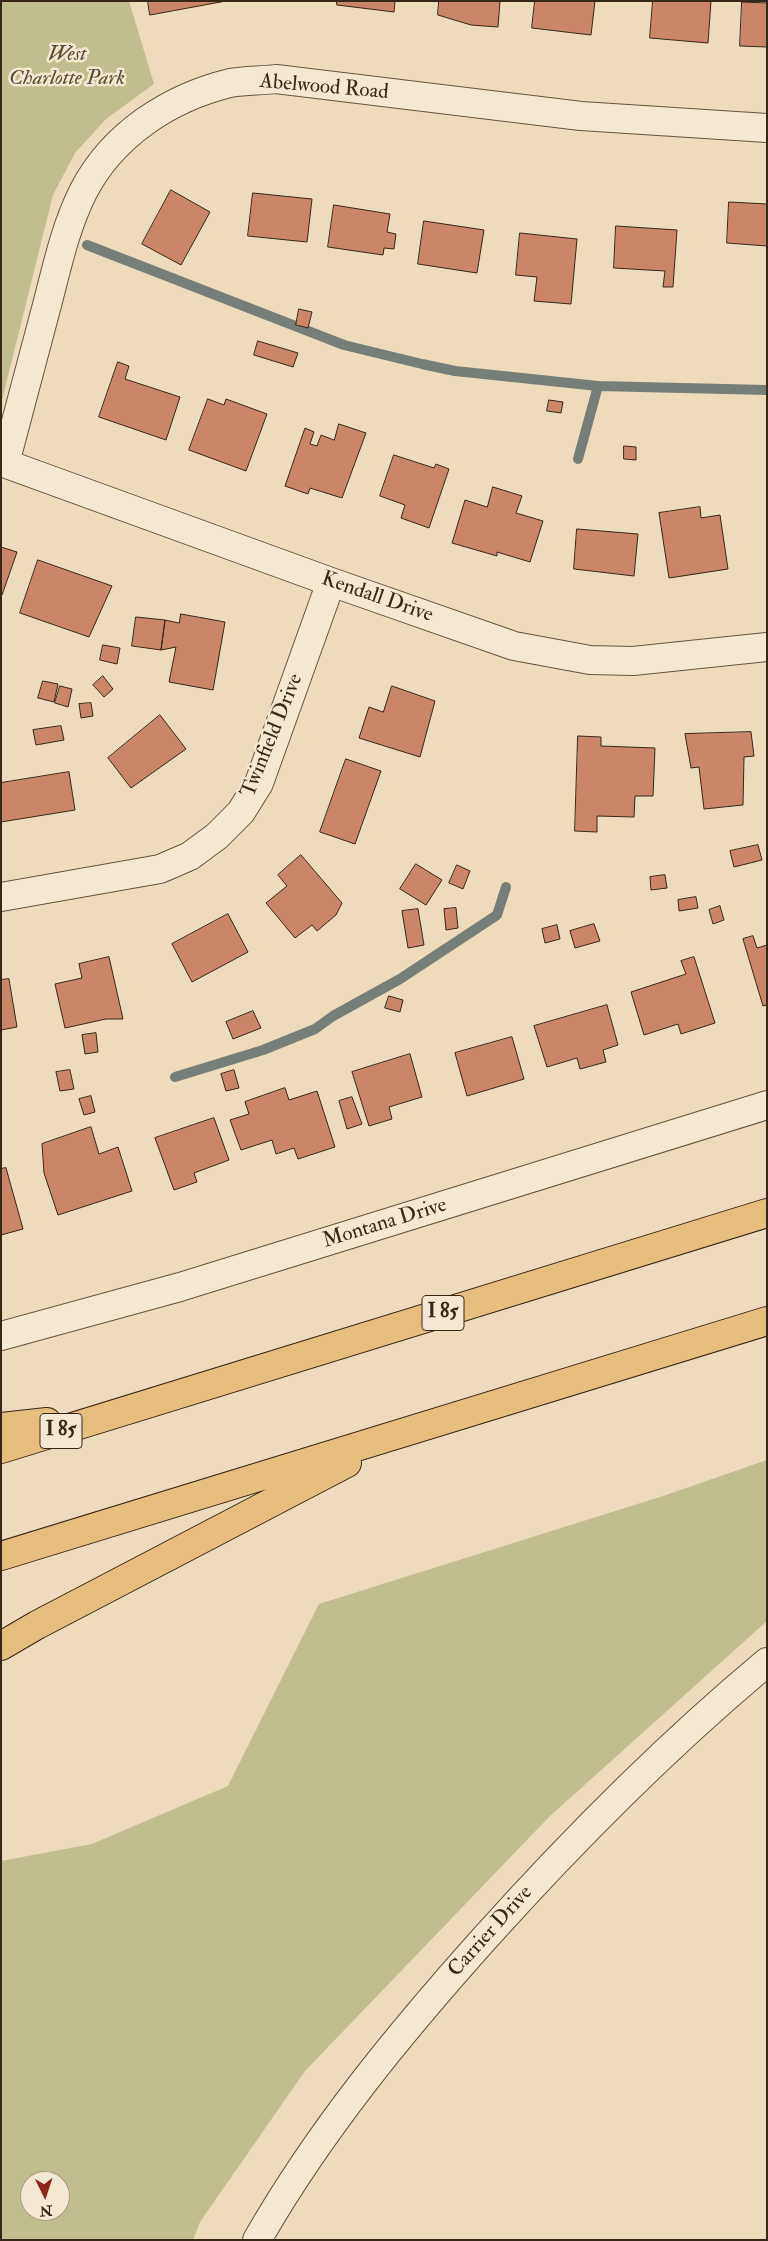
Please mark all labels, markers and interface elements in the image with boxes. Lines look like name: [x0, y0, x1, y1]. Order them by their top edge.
park label: West Charlotte Park: [9, 42, 125, 92]
street label: Abelwood Road: [258, 70, 390, 106]
street label: Kendall Drive: [318, 567, 436, 629]
street label: Twinfield Drive: [237, 671, 309, 801]
street label: Montana Drive: [320, 1193, 450, 1255]
road number: I 85: [422, 1296, 464, 1330]
road number: I 85: [40, 1414, 82, 1448]
street label: Carrier Drive: [443, 1881, 539, 1983]
north arrow: [20, 2171, 70, 2221]
text: N: [39, 2202, 53, 2219]

